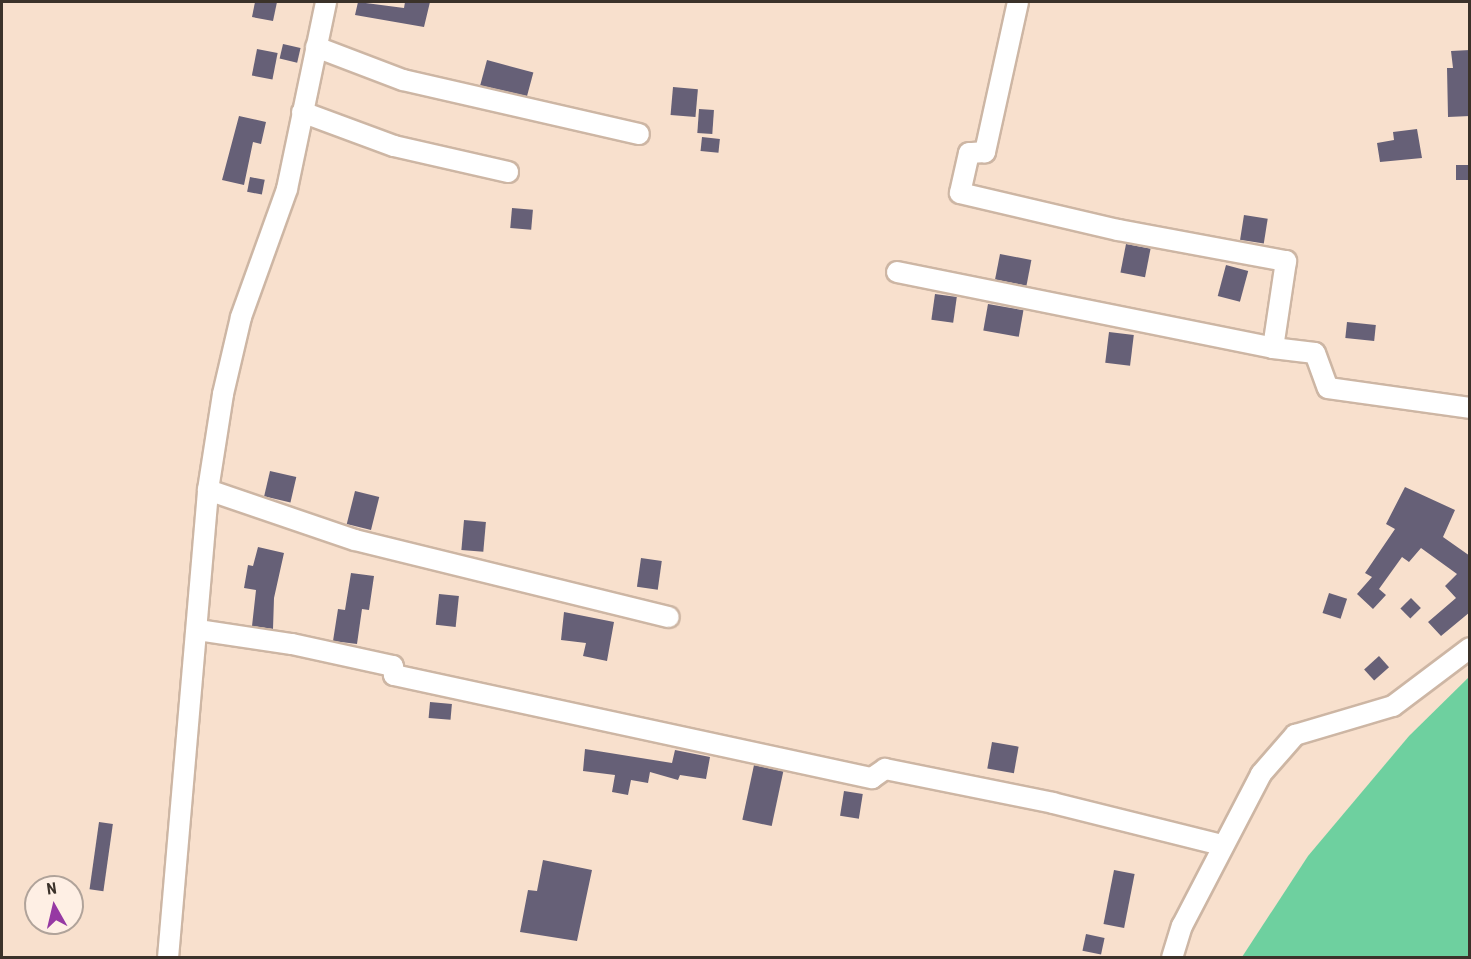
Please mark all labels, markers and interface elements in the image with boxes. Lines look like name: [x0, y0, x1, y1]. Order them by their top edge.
north arrow: [24, 875, 84, 935]
text: N: [46, 879, 58, 899]

